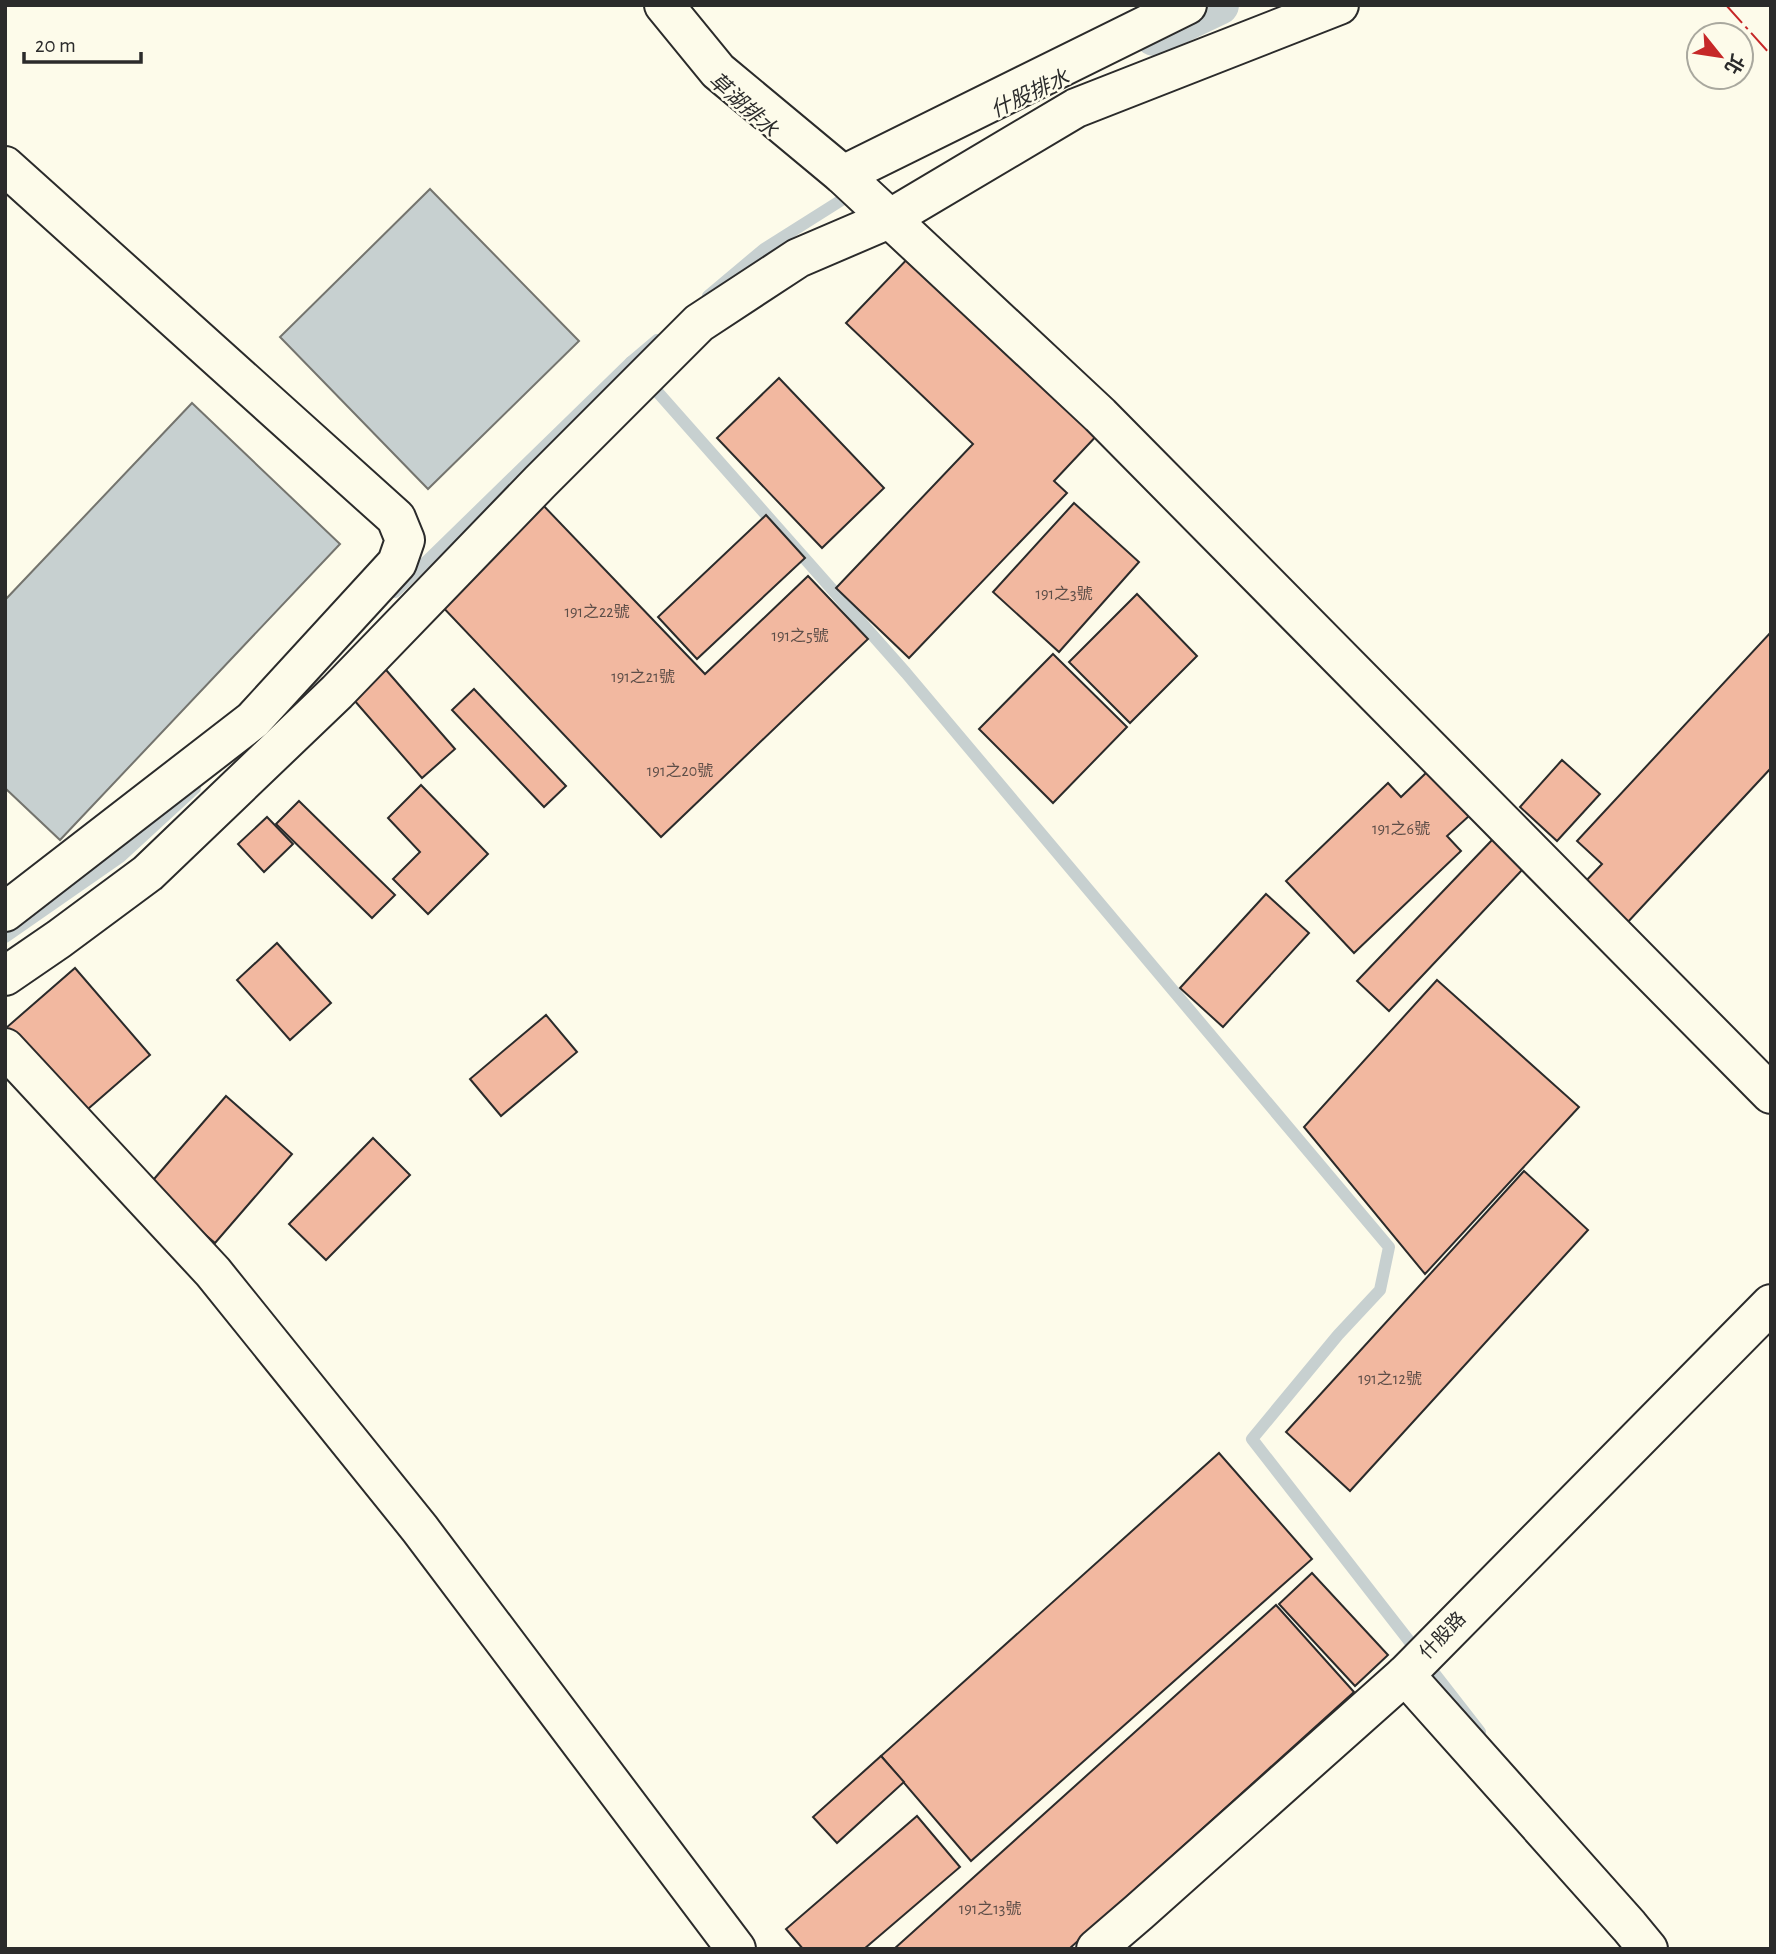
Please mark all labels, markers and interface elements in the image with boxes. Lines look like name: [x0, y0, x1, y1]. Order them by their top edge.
scale bar: [24, 21, 142, 65]
north arrow: [1685, 21, 1755, 91]
text: 20 m: [35, 35, 76, 56]
text: 北: [1720, 51, 1747, 77]
water label: 什股排水: [987, 65, 1073, 121]
water label: 草湖排水: [705, 68, 783, 142]
house number: 191之3號: [1035, 585, 1093, 602]
house number: 191之22號: [564, 603, 630, 620]
house number: 191之5號: [771, 627, 829, 644]
house number: 191之21號: [611, 668, 675, 685]
house number: 191之20號: [647, 762, 713, 779]
house number: 191之6號: [1372, 820, 1430, 837]
house number: 191之12號: [1358, 1370, 1422, 1387]
street label: 什股路: [1416, 1608, 1470, 1663]
house number: 191之13號: [959, 1900, 1021, 1917]

